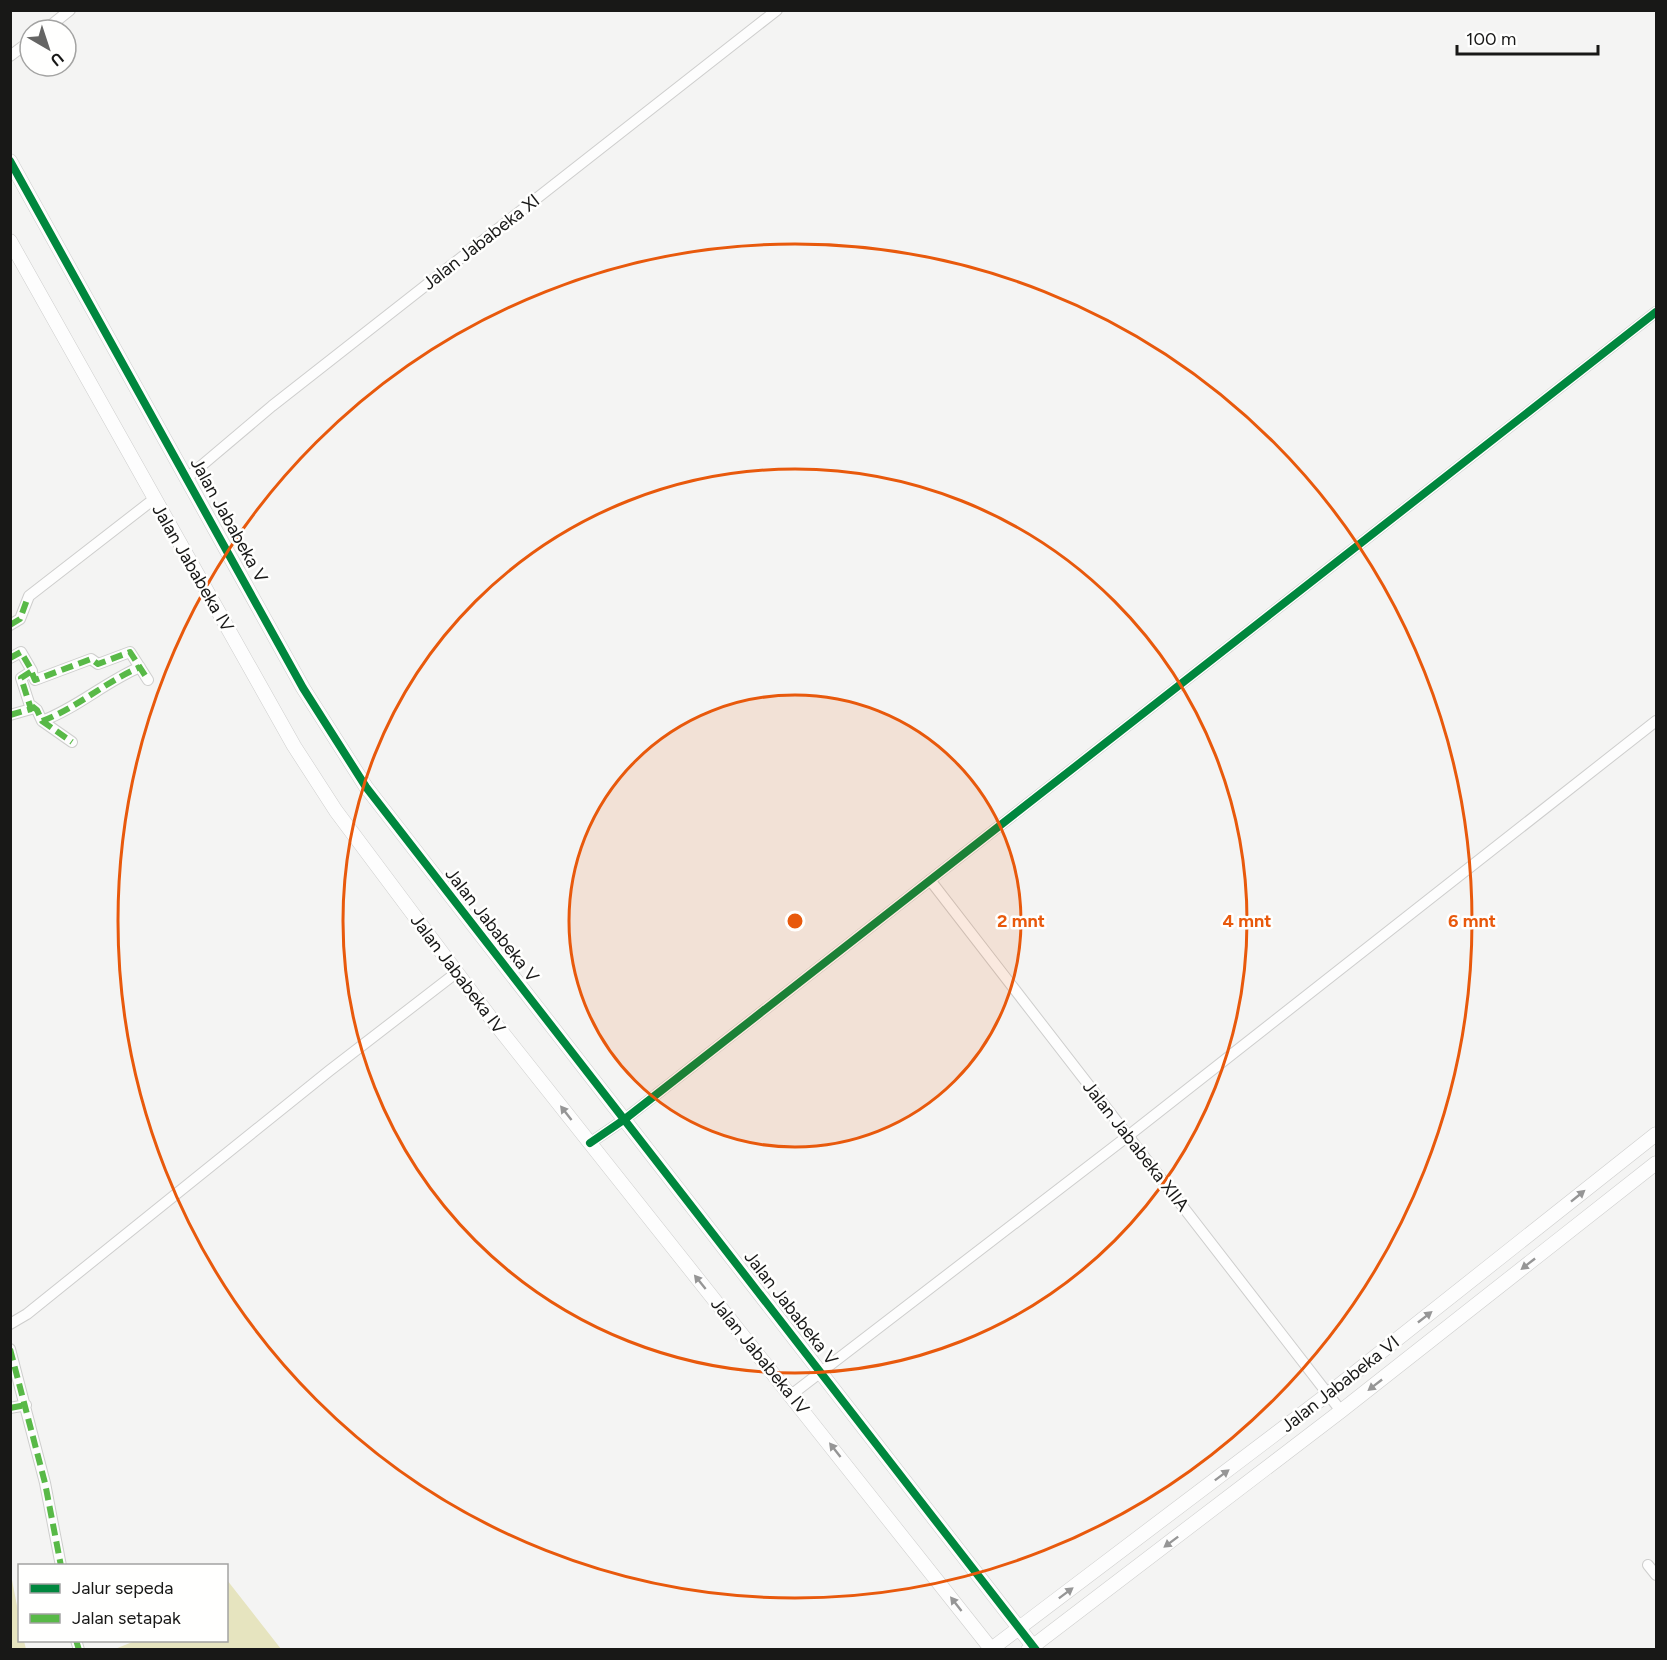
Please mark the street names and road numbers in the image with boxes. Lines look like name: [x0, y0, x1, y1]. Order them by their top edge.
street label: Jalan Jababeka XI: [418, 189, 544, 295]
street label: Jalan Jababeka V: [186, 454, 273, 587]
street label: Jalan Jababeka IV: [147, 500, 239, 636]
street label: Jalan Jababeka V: [440, 863, 544, 987]
street label: Jalan Jababeka IV: [406, 910, 510, 1039]
street label: Jalan Jababeka XIIA: [1078, 1076, 1194, 1216]
street label: Jalan Jababeka V: [739, 1246, 843, 1370]
street label: Jalan Jababeka IV: [706, 1293, 814, 1419]
street label: Jalan Jababeka VI: [1276, 1331, 1404, 1437]

